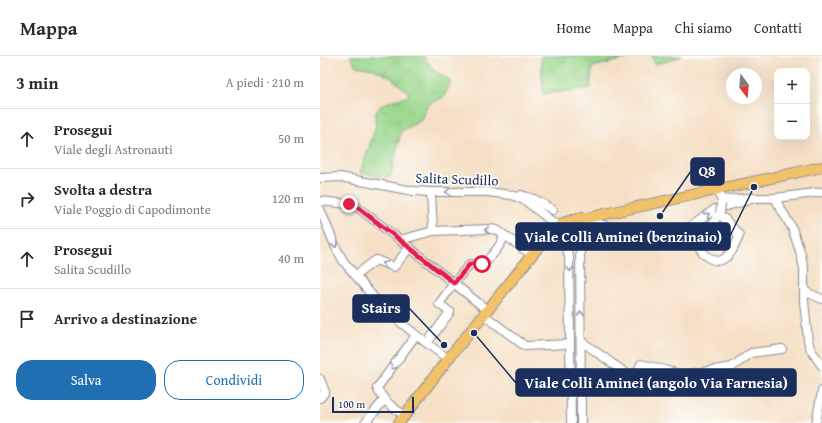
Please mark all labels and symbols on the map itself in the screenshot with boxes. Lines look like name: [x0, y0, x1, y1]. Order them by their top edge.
north arrow: [726, 68, 762, 104]
callout: Q8: [691, 158, 724, 185]
text: Q8: [698, 160, 716, 181]
street label: Salita Scudillo: [415, 168, 499, 190]
one-way arrow: [445, 188, 451, 196]
route end: [340, 195, 358, 213]
one-way arrow: [702, 213, 709, 220]
callout: Viale Colli Aminei (benzinaio): [516, 223, 730, 250]
one-way arrow: [484, 226, 490, 234]
text: Viale Colli Aminei (benzinaio): [524, 226, 722, 247]
one-way arrow: [330, 240, 338, 248]
route start: [473, 255, 491, 273]
one-way arrow: [382, 260, 389, 268]
one-way arrow: [565, 266, 574, 272]
callout: Stairs: [353, 295, 409, 322]
text: Stairs: [361, 297, 401, 318]
one-way arrow: [576, 311, 585, 317]
one-way arrow: [390, 362, 397, 369]
callout: Viale Colli Aminei (angolo Via Farnesia): [516, 369, 796, 396]
text: Viale Colli Aminei (angolo Via Farnesia): [524, 372, 788, 393]
scale bar: [332, 395, 414, 414]

